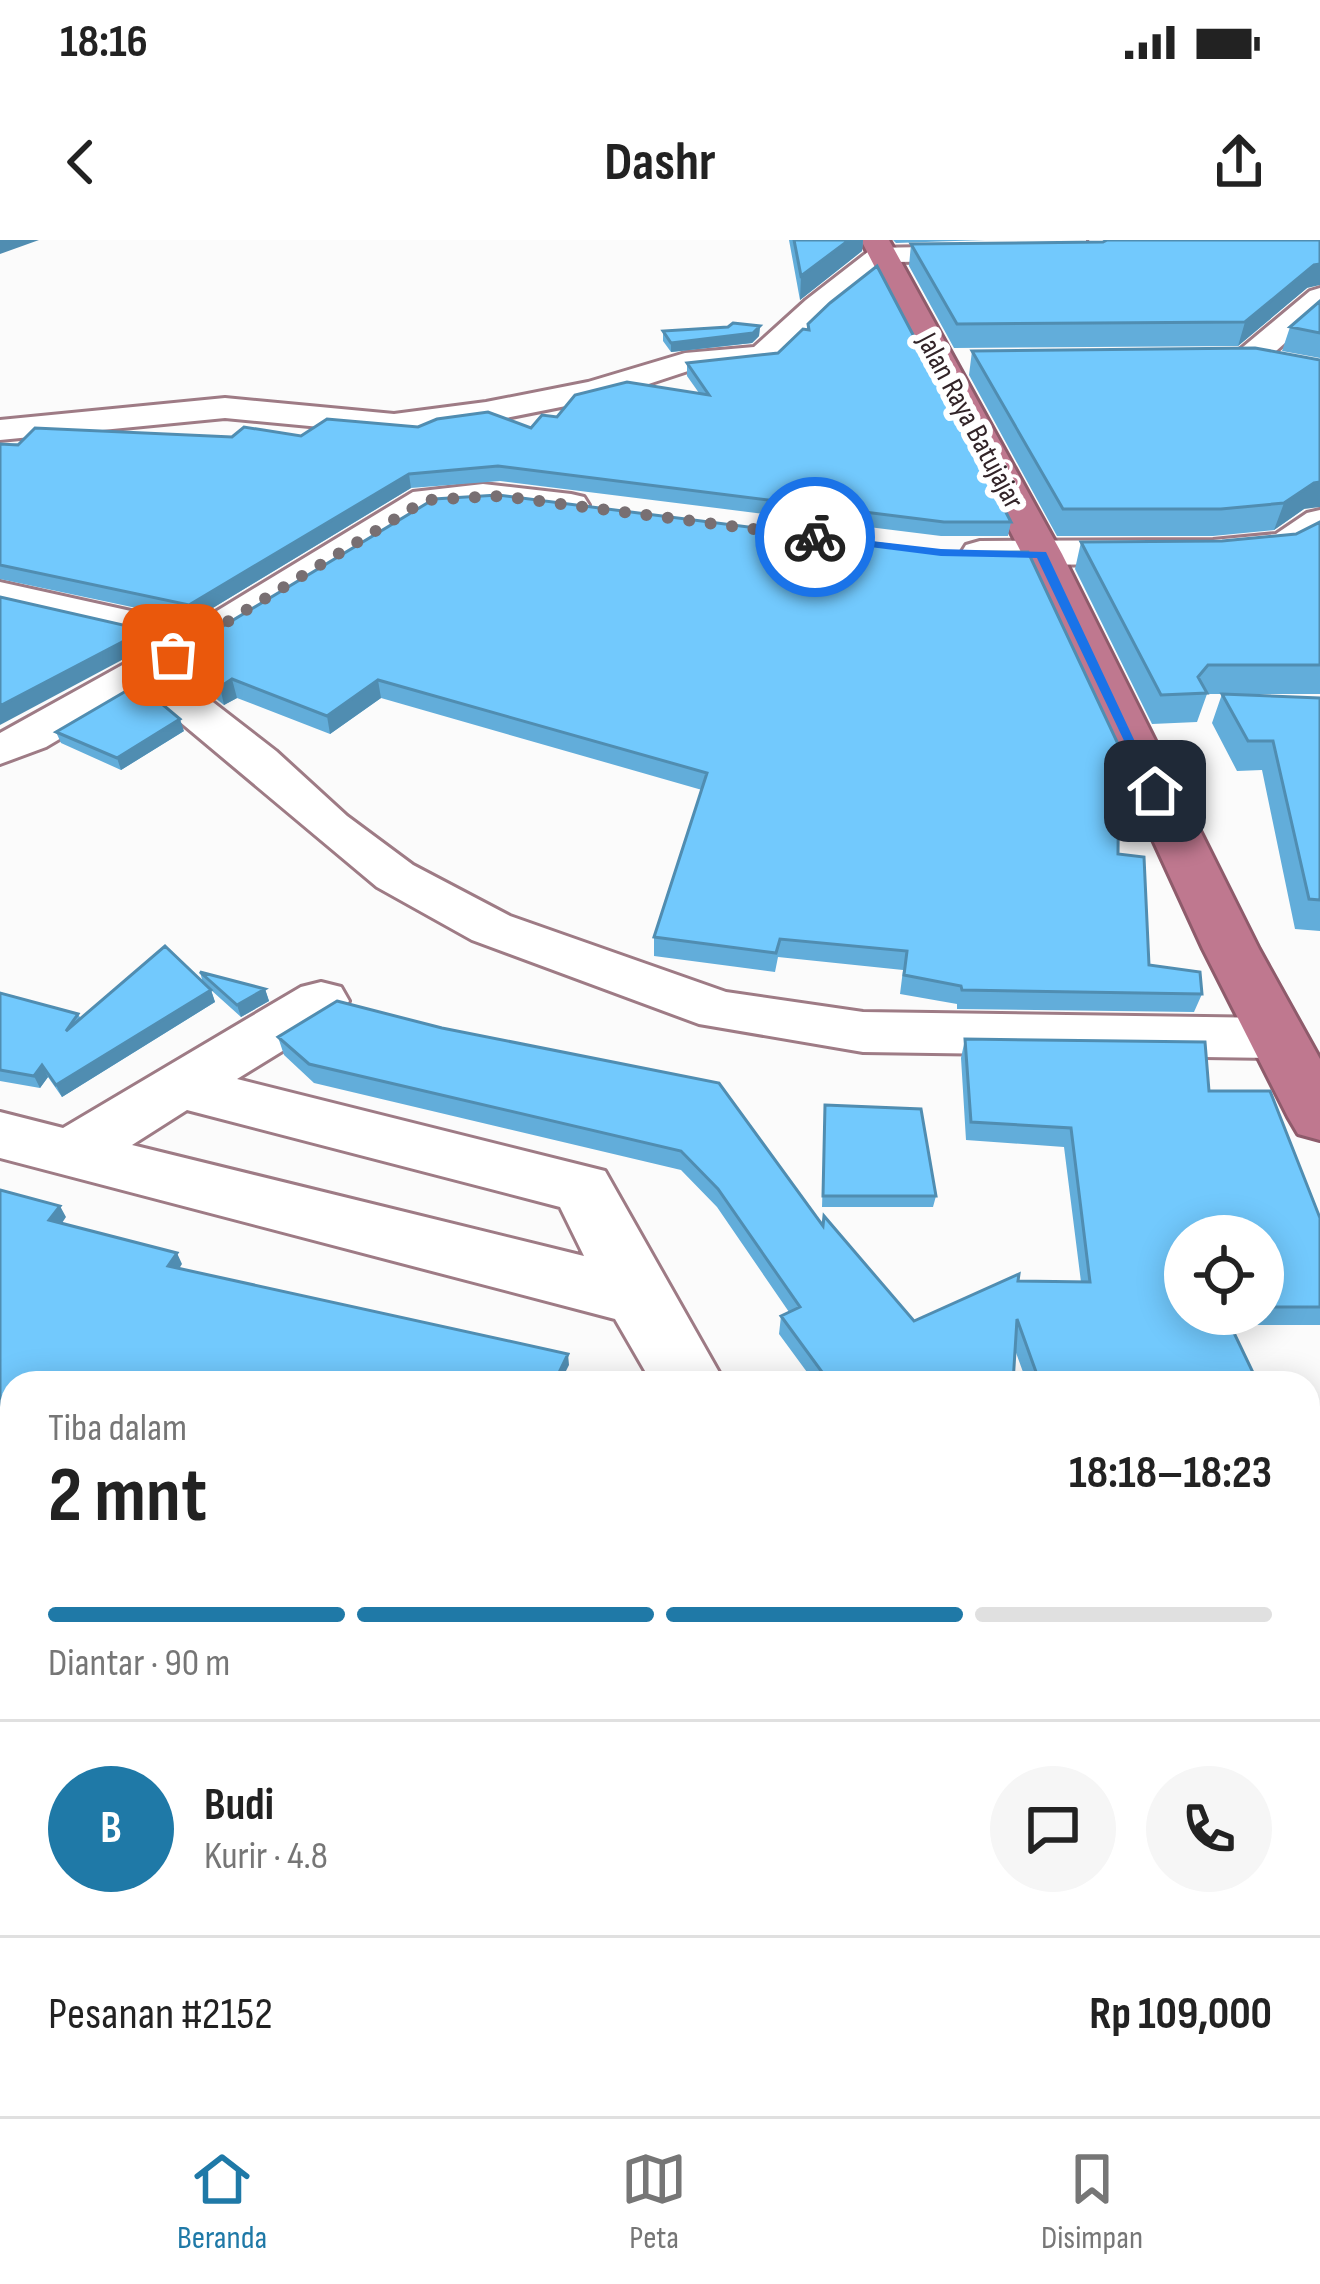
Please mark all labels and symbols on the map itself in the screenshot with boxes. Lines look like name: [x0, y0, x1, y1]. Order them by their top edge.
street label: Jalan Raya Batujajar: [908, 326, 1032, 515]
courier: [755, 477, 875, 597]
pin: [122, 604, 224, 706]
pin: [1104, 740, 1206, 842]

